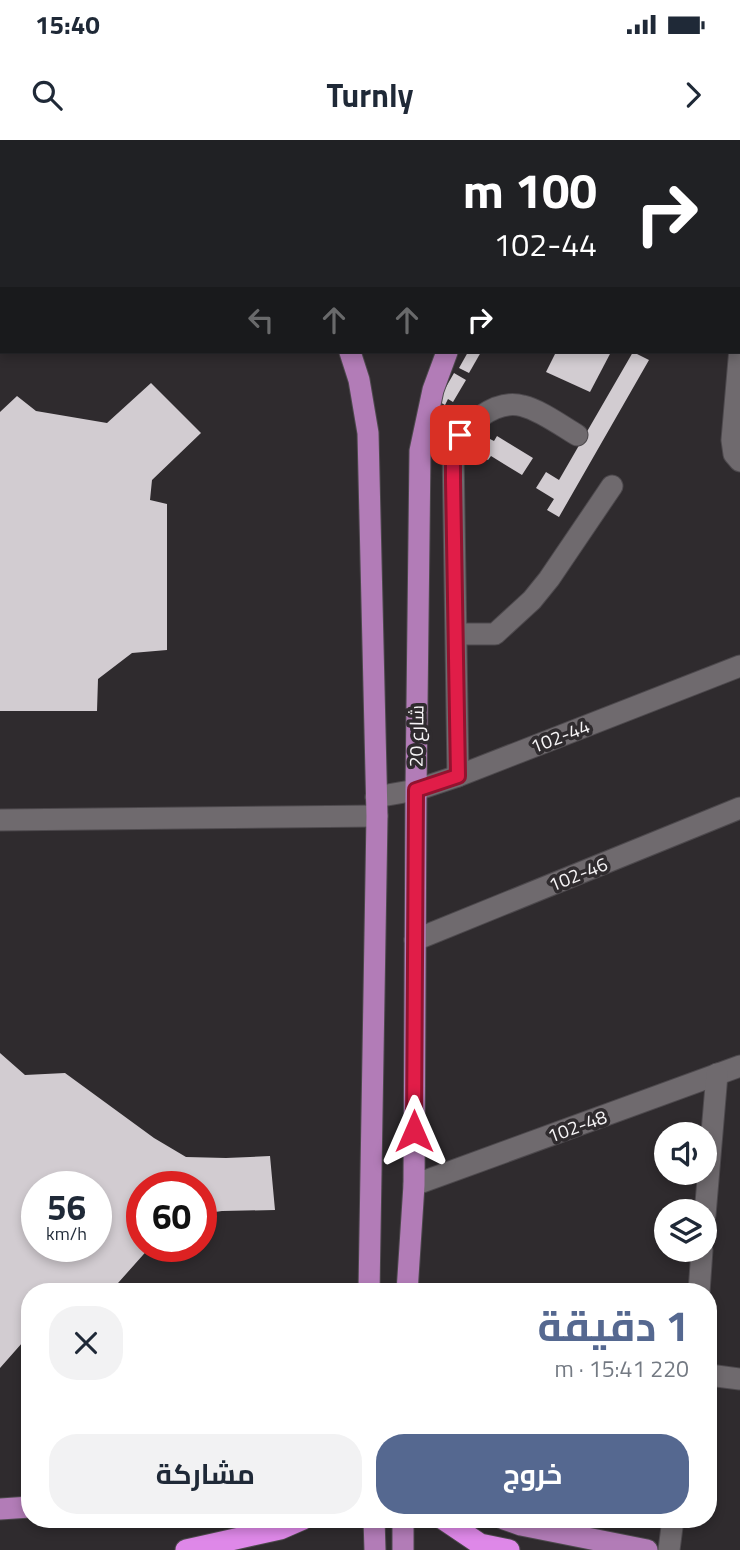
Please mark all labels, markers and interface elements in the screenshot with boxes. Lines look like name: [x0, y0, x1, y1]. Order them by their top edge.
text: 15:40: [35, 5, 100, 44]
text: Turnly: [326, 71, 414, 119]
icon: search: [28, 76, 66, 114]
icon: forward: [674, 76, 712, 114]
text: 100 m: [463, 152, 597, 227]
icon: right: [621, 168, 712, 259]
text: 102-44: [493, 220, 597, 268]
icon: left: [242, 301, 280, 339]
icon: ahead: [315, 301, 353, 339]
icon: ahead: [388, 301, 426, 339]
icon: right: [461, 301, 499, 339]
pin: [430, 405, 490, 465]
icon: arrive: [441, 416, 479, 454]
street label: شارع 20: [400, 705, 431, 767]
street label: 102-44: [526, 711, 594, 760]
street label: 102-46: [544, 849, 612, 899]
position arrow: [377, 1094, 451, 1168]
street label: 102-48: [543, 1101, 611, 1150]
map controls: [654, 1122, 717, 1262]
button: sound: [654, 1122, 717, 1185]
speed limit sign: 60: [126, 1171, 217, 1262]
text: 56: [47, 1180, 86, 1234]
button: layers: [654, 1199, 717, 1262]
text: km/h: [46, 1220, 87, 1247]
text: 1 دقيقة: [537, 1293, 689, 1357]
button: close: [49, 1306, 123, 1380]
text: 220 m · 15:41: [554, 1351, 689, 1386]
button: مشاركة: [49, 1434, 362, 1514]
button: خروج: [376, 1434, 689, 1514]

